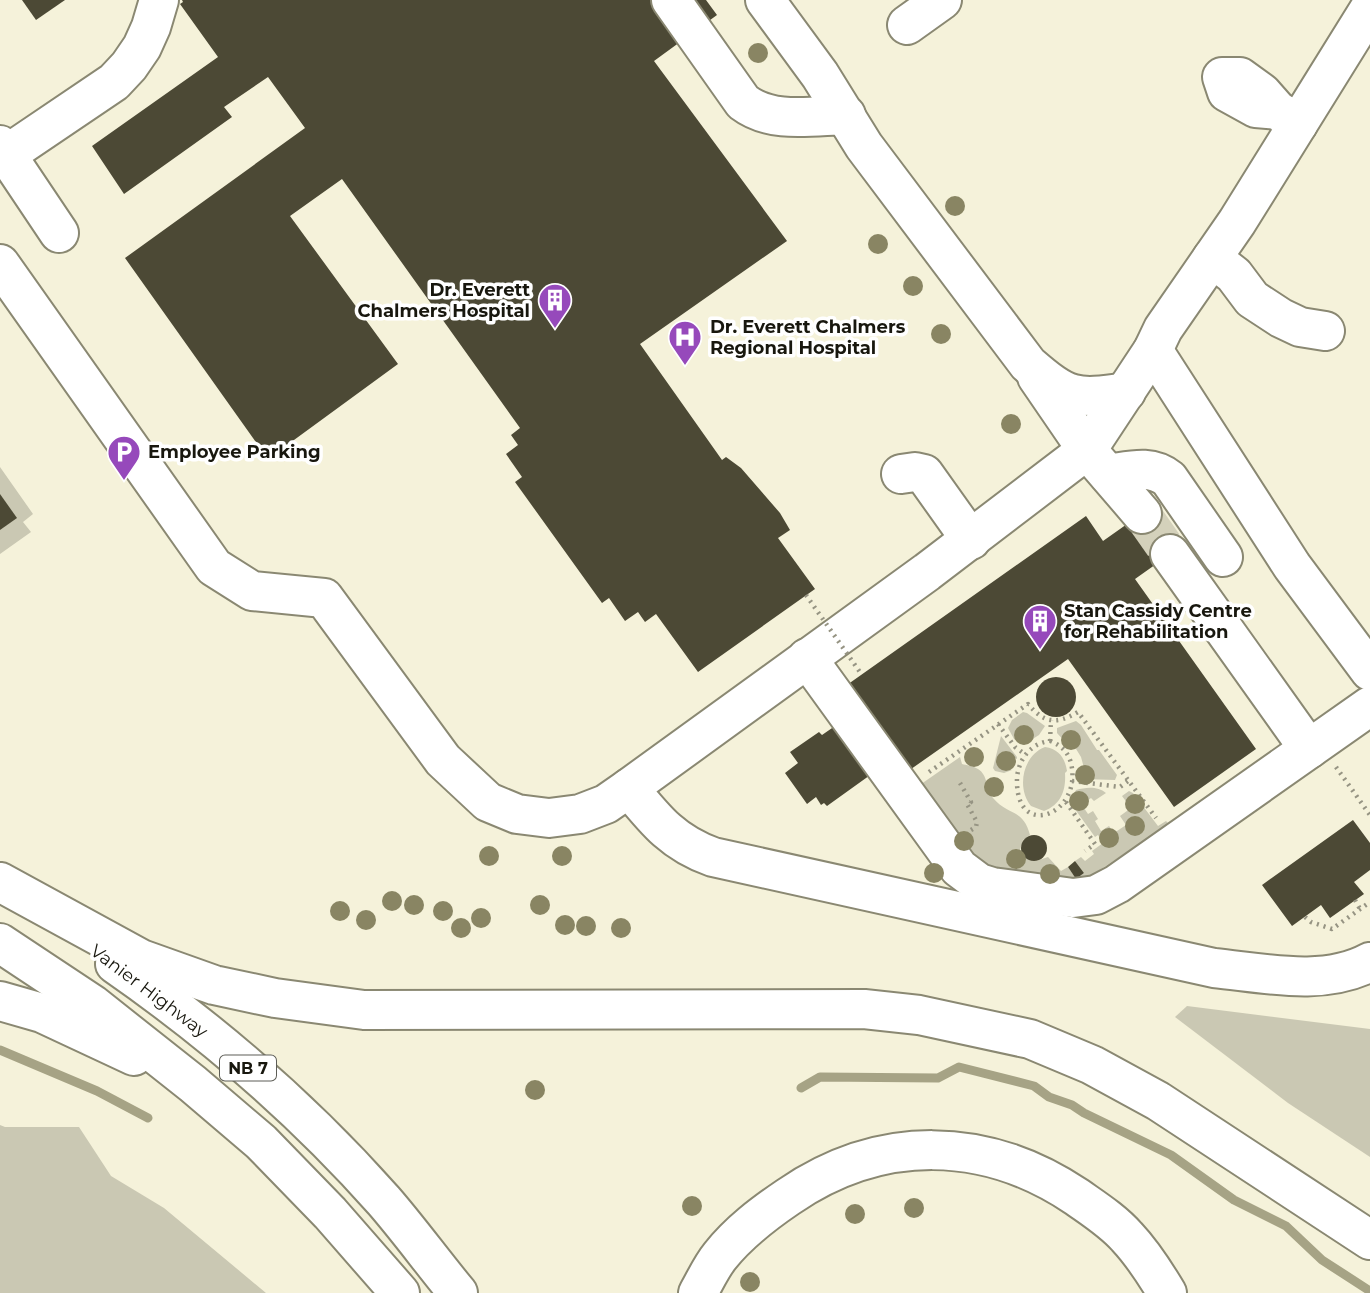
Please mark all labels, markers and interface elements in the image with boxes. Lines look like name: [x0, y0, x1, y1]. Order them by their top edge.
place label: Dr. Everett Chalmers Hospital: [358, 279, 530, 322]
building icon: Dr. Everett Chalmers Hospital: [536, 281, 574, 330]
place label: Dr. Everett Chalmers Regional Hospital: [710, 316, 906, 359]
hospital icon: Dr. Everett Chalmers Regional Hospital: [666, 318, 704, 367]
parking icon: Employee Parking: [105, 433, 143, 482]
place label: Employee Parking: [148, 441, 321, 463]
place label: Stan Cassidy Centre for Rehabilitation: [1064, 600, 1252, 643]
building icon: Stan Cassidy Centre for Rehabilitation: [1021, 602, 1059, 651]
street label: Vanier Highway: [86, 940, 212, 1042]
road number: NB 7: [220, 1056, 276, 1080]

